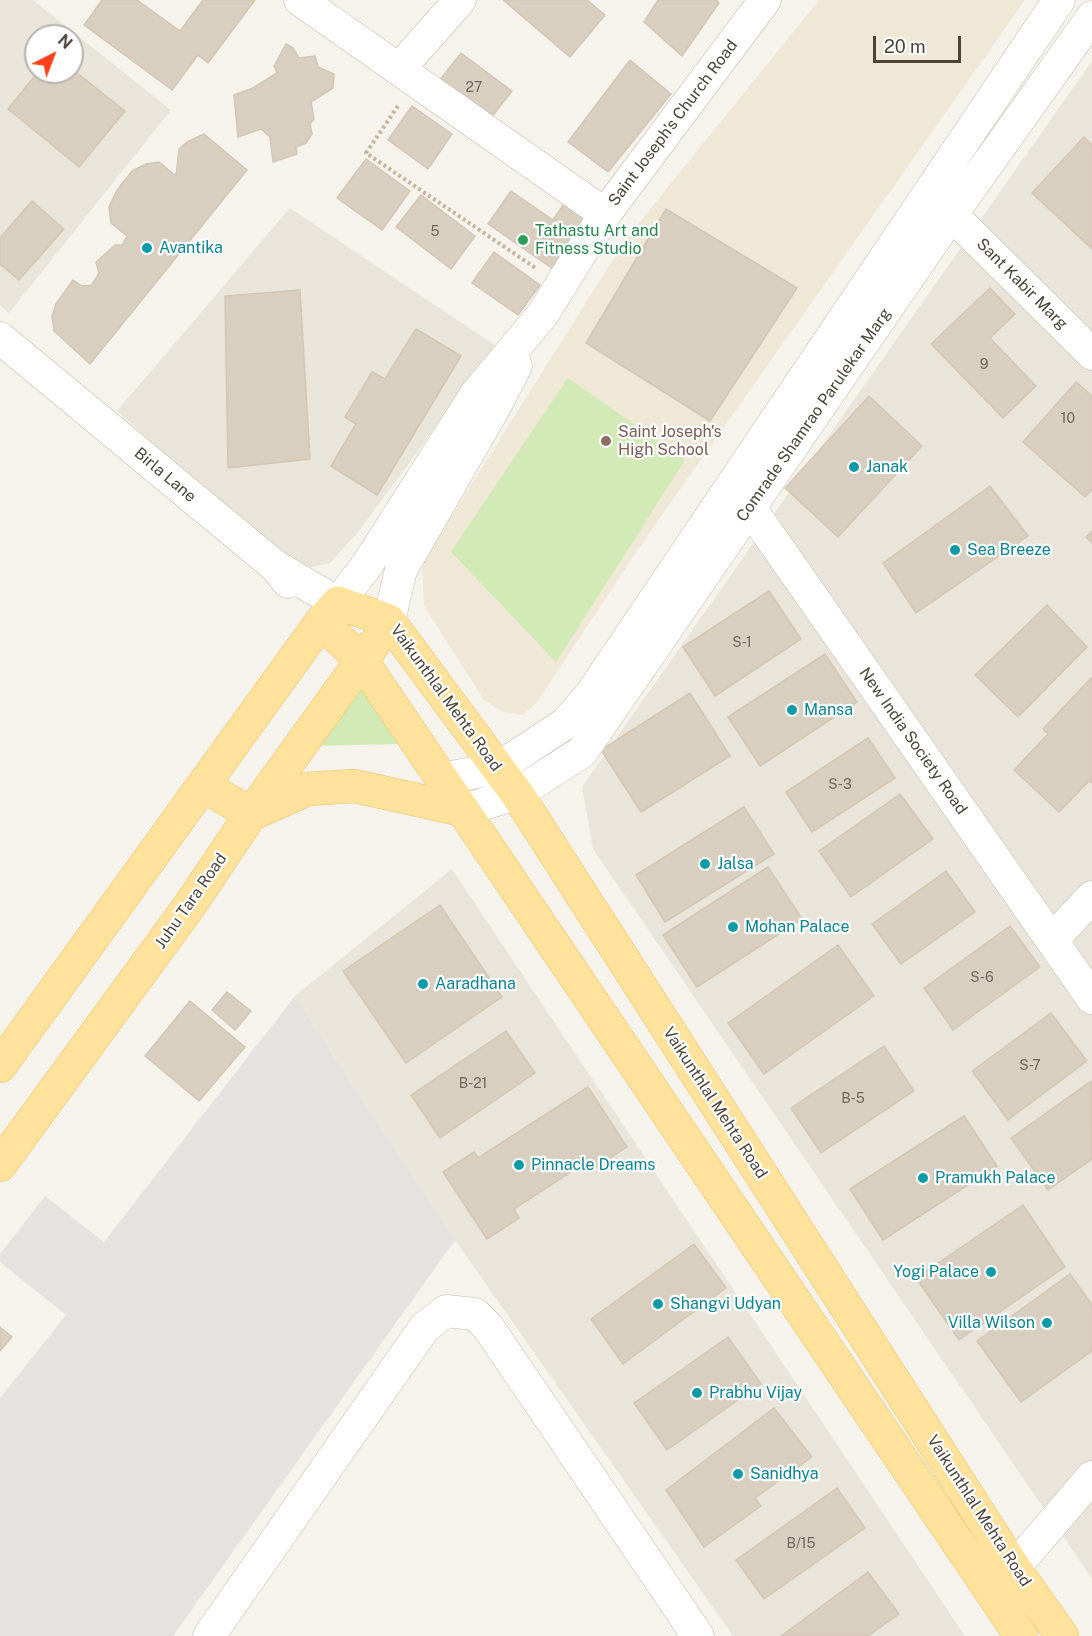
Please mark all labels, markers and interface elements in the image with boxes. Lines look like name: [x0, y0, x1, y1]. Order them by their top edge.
north arrow: [24, 24, 84, 84]
scale bar: [876, 24, 964, 62]
text: N: [54, 30, 76, 53]
street label: Saint Joseph's Church Road: [604, 36, 742, 210]
text: 20 m: [884, 36, 926, 57]
house number: 27: [466, 80, 482, 96]
place label: Tathastu Art and Fitness Studio: [535, 221, 659, 259]
house number: 5: [431, 224, 439, 240]
marker: Tathastu Art and Fitness Studio: [516, 233, 530, 247]
street label: Sant Kabir Marg: [973, 235, 1071, 333]
place label: Avantika: [159, 238, 223, 258]
marker: Avantika: [140, 241, 154, 255]
street label: Comrade Shamrao Parulekar Marg: [733, 305, 895, 525]
house number: 9: [980, 357, 988, 373]
house number: 10: [1061, 411, 1075, 427]
place label: Saint Joseph's High School: [618, 422, 722, 460]
marker: Saint Joseph's High School: [599, 434, 613, 448]
street label: Birla Lane: [130, 444, 200, 506]
place label: Janak: [866, 457, 908, 477]
marker: Janak: [847, 460, 861, 474]
place label: Sea Breeze: [967, 540, 1051, 560]
marker: Sea Breeze: [948, 543, 962, 557]
street label: Vaikunthlal Mehta Road: [386, 621, 506, 775]
house number: S-1: [732, 635, 752, 651]
street label: New India Society Road: [855, 664, 971, 818]
place label: Mansa: [804, 700, 853, 720]
marker: Mansa: [785, 703, 799, 717]
house number: S-3: [828, 777, 852, 793]
street label: Juhu Tara Road: [151, 850, 231, 952]
place label: Jalsa: [717, 854, 754, 874]
marker: Jalsa: [698, 857, 712, 871]
place label: Mohan Palace: [745, 917, 849, 937]
marker: Mohan Palace: [726, 920, 740, 934]
house number: S-6: [970, 970, 994, 986]
place label: Aaradhana: [435, 974, 516, 994]
marker: Aaradhana: [416, 977, 430, 991]
street label: Vaikunthlal Mehta Road: [659, 1024, 771, 1182]
house number: S-7: [1019, 1058, 1041, 1074]
house number: B-21: [459, 1076, 487, 1092]
house number: B-5: [841, 1091, 865, 1107]
place label: Pinnacle Dreams: [531, 1155, 655, 1175]
marker: Pinnacle Dreams: [512, 1158, 526, 1172]
place label: Pramukh Palace: [935, 1168, 1056, 1188]
marker: Pramukh Palace: [916, 1171, 930, 1185]
place label: Yogi Palace: [893, 1262, 979, 1282]
marker: Yogi Palace: [984, 1265, 998, 1279]
place label: Shangvi Udyan: [670, 1294, 781, 1314]
marker: Shangvi Udyan: [651, 1297, 665, 1311]
place label: Villa Wilson: [948, 1313, 1035, 1333]
marker: Villa Wilson: [1040, 1316, 1054, 1330]
place label: Prabhu Vijay: [709, 1383, 802, 1403]
marker: Prabhu Vijay: [690, 1386, 704, 1400]
street label: Vaikunthlal Mehta Road: [923, 1432, 1035, 1590]
place label: Sanidhya: [750, 1464, 819, 1484]
marker: Sanidhya: [731, 1467, 745, 1481]
house number: B/15: [787, 1536, 815, 1552]

